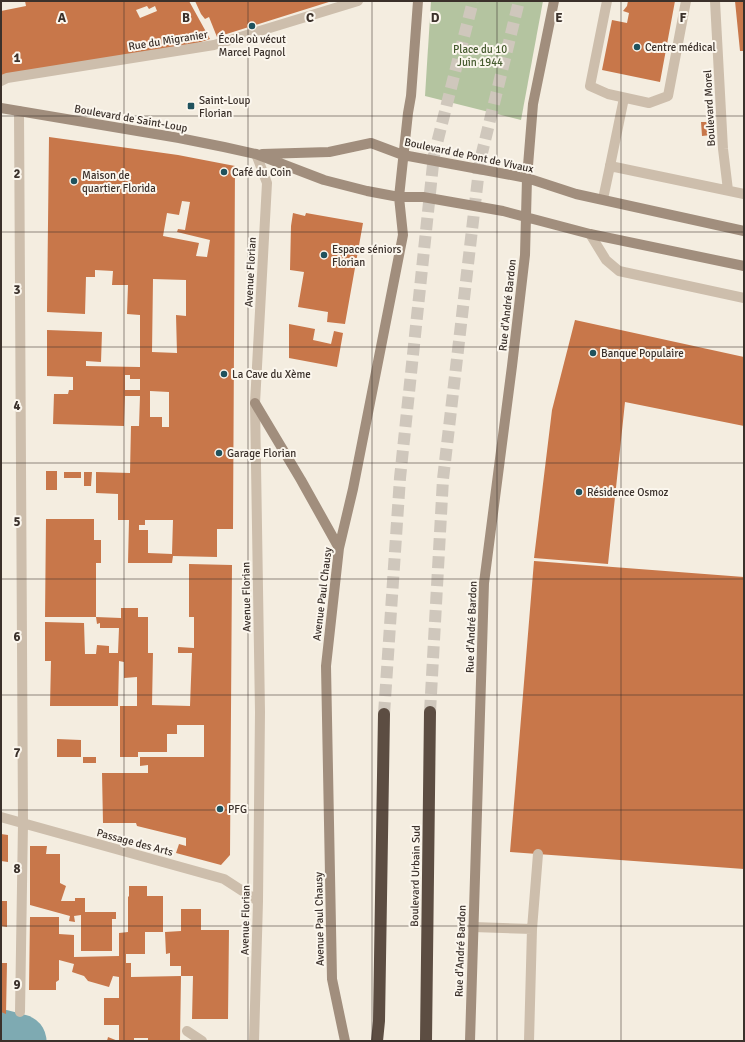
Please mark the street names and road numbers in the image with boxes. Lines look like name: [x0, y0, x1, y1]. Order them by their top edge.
street label: Rue du Migranier: [127, 28, 209, 53]
street label: Boulevard Morel: [701, 69, 718, 147]
street label: Boulevard de Saint-Loup: [73, 102, 189, 135]
street label: Boulevard de Pont de Vivaux: [403, 135, 535, 176]
street label: Avenue Florian: [242, 237, 259, 307]
street label: Rue d'André Bardon: [496, 258, 519, 352]
street label: Avenue Paul Chausy: [310, 546, 335, 642]
street label: Avenue Florian: [239, 562, 254, 632]
street label: Rue d'André Bardon: [463, 581, 480, 673]
street label: Boulevard Urbain Sud: [408, 825, 423, 927]
street label: Passage des Arts: [95, 826, 175, 859]
street label: Avenue Paul Chausy: [312, 871, 327, 966]
street label: Avenue Florian: [238, 885, 253, 955]
street label: Rue d'André Bardon: [452, 905, 469, 997]

